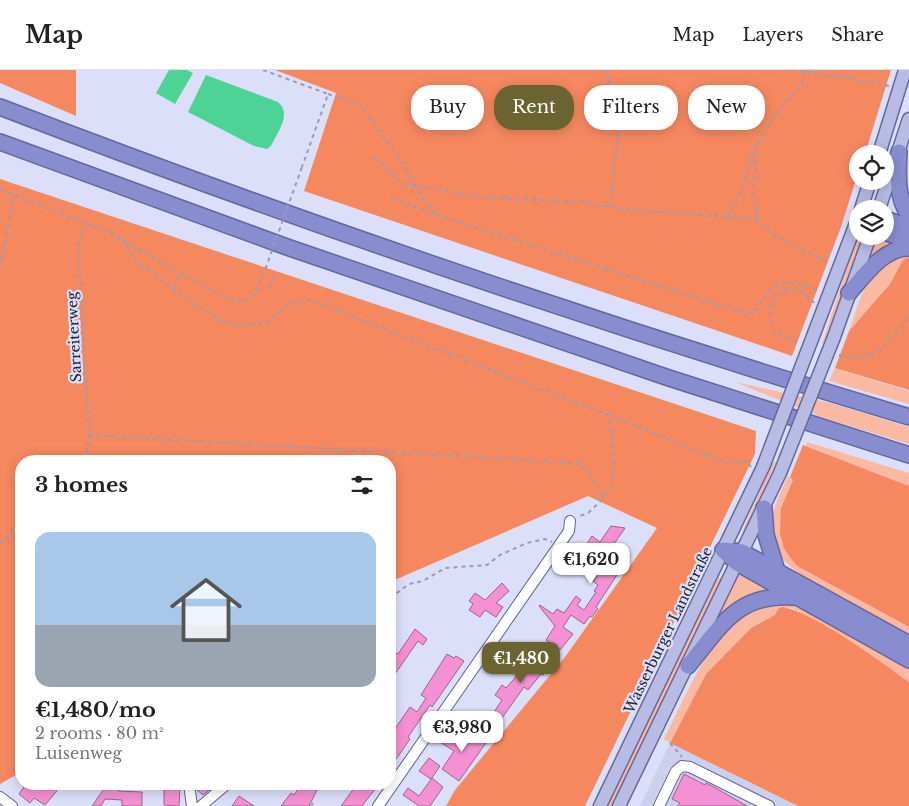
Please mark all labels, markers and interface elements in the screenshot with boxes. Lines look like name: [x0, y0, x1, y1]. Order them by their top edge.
text: Map: [25, 20, 83, 49]
text: Map: [673, 24, 714, 46]
text: Layers: [742, 24, 803, 46]
text: Share: [831, 24, 884, 46]
chip: Buy: [411, 85, 484, 130]
chip: Rent: [494, 85, 574, 130]
chip: Filters: [584, 85, 678, 130]
chip: New: [688, 85, 765, 130]
map controls: [849, 145, 894, 245]
button: locate: [849, 145, 894, 190]
button: layers: [849, 200, 894, 245]
street label: Sarreiterweg: [63, 291, 85, 383]
icon: filters: [348, 471, 376, 499]
text: 3 homes: [35, 472, 128, 498]
pin: €1,620: [550, 542, 632, 585]
street label: Wasserburger Landstraße: [619, 544, 716, 717]
text: €1,620: [563, 549, 619, 569]
icon: home: [161, 565, 251, 655]
pin: €1,480: [480, 642, 562, 684]
text: €1,480: [493, 648, 549, 668]
text: €1,480/mo: [35, 697, 156, 723]
pin: €3,980: [421, 710, 503, 753]
text: €3,980: [432, 717, 492, 737]
text: 2 rooms · 80 m²: [35, 723, 163, 743]
text: Luisenweg: [35, 743, 122, 763]

